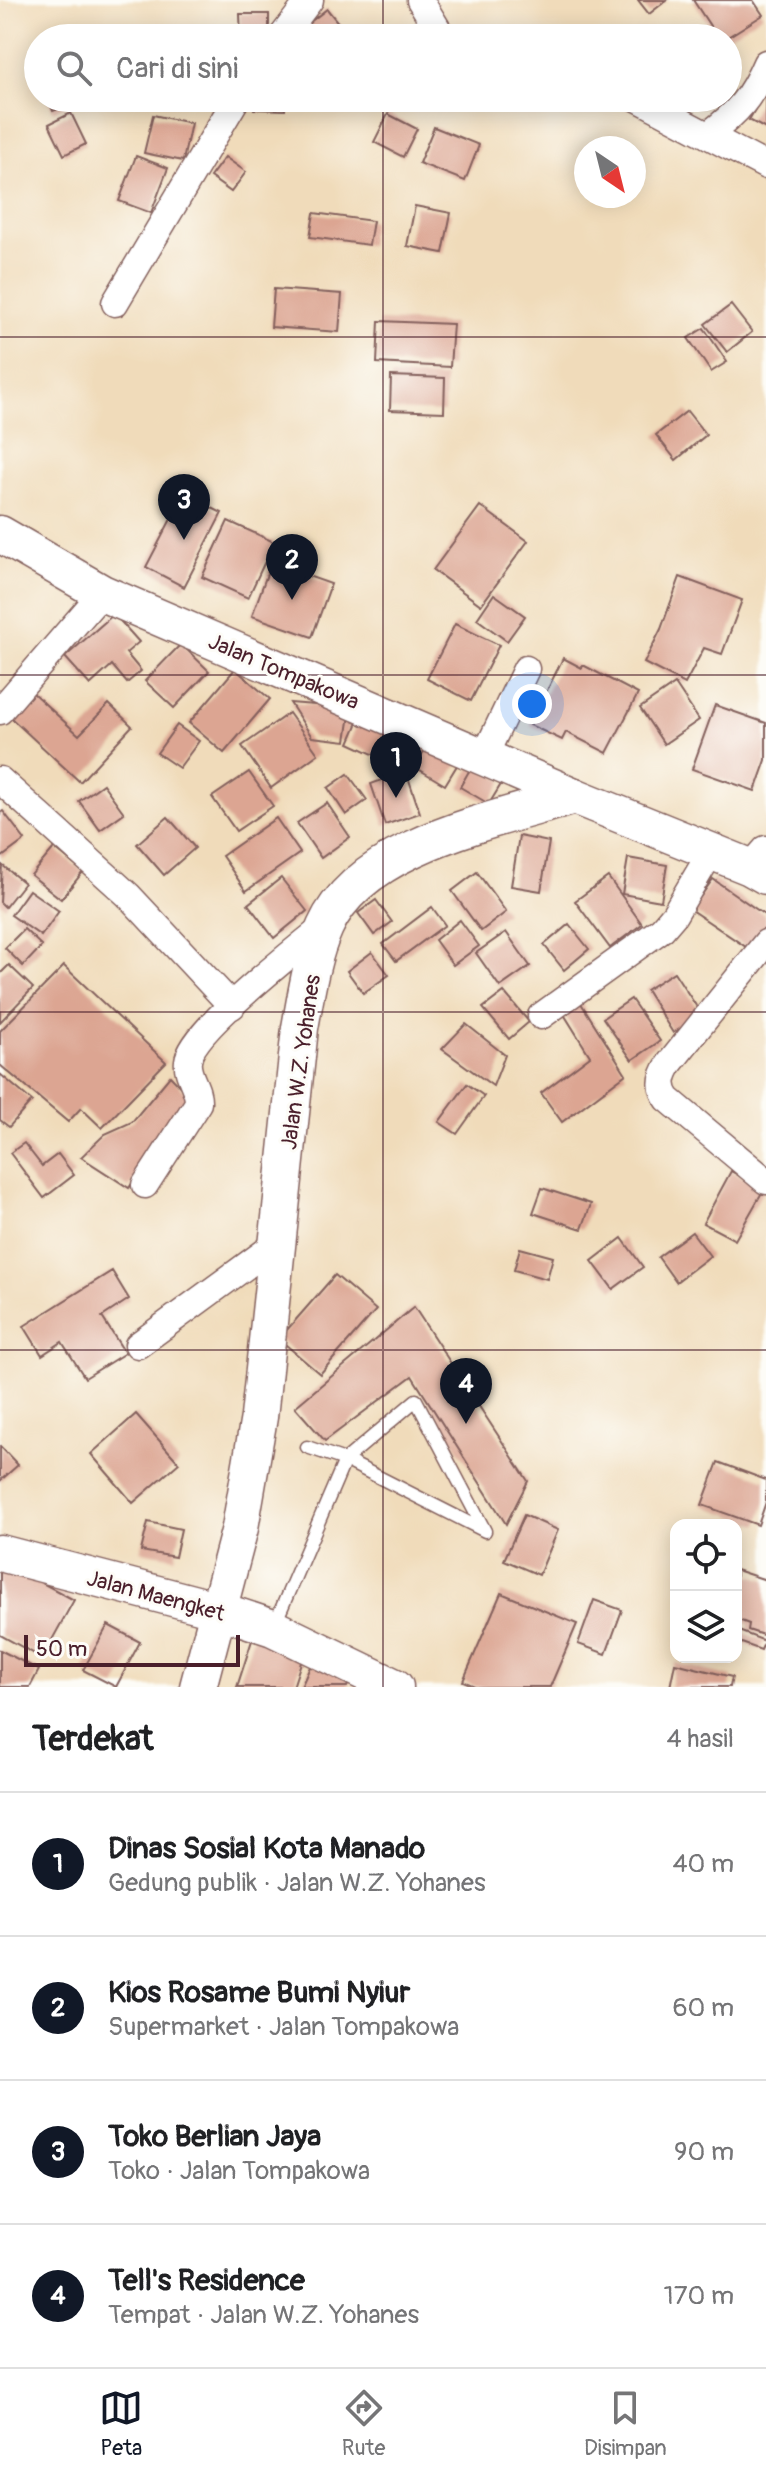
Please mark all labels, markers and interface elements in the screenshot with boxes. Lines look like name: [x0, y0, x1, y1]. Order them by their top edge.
search box: [24, 24, 742, 112]
icon: search: [52, 46, 96, 90]
text: Cari di sini: [116, 50, 238, 87]
north arrow: [574, 136, 646, 208]
pin: 3: [158, 474, 210, 540]
pin: 2: [266, 534, 318, 600]
street label: Jalan Tompakowa: [204, 628, 363, 716]
your location: [512, 684, 552, 724]
pin: 1: [370, 732, 422, 798]
street label: Jalan W.Z. Yohanes: [275, 973, 327, 1152]
pin: 4: [440, 1358, 492, 1424]
map controls: [670, 1519, 742, 1663]
button: locate: [670, 1519, 742, 1591]
street label: Jalan Maengket: [84, 1564, 228, 1628]
button: layers: [670, 1591, 742, 1663]
scale bar: [24, 1631, 240, 1667]
text: 50 m: [36, 1635, 87, 1663]
text: Terdekat: [32, 1718, 153, 1761]
text: 4 hasil: [667, 1723, 734, 1755]
text: Dinas Sosial Kota Manado: [108, 1830, 425, 1867]
text: 1: [53, 1848, 63, 1880]
text: 40 m: [672, 1848, 734, 1880]
text: Gedung publik · Jalan W.Z. Yohanes: [108, 1867, 486, 1899]
text: Kios Rosame Bumi Nyiur: [108, 1974, 410, 2011]
text: 2: [51, 1992, 65, 2024]
text: 60 m: [672, 1992, 734, 2024]
text: Supermarket · Jalan Tompakowa: [108, 2011, 459, 2043]
text: Toko Berlian Jaya: [108, 2118, 321, 2155]
text: 3: [51, 2136, 65, 2168]
text: 90 m: [674, 2136, 734, 2168]
text: Toko · Jalan Tompakowa: [108, 2155, 370, 2187]
text: Tell's Residence: [108, 2262, 305, 2299]
text: 4: [50, 2280, 66, 2312]
text: 170 m: [664, 2280, 734, 2312]
text: Tempat · Jalan W.Z. Yohanes: [108, 2299, 419, 2331]
tab: Peta: [99, 2386, 143, 2462]
tab: Rute: [342, 2386, 386, 2462]
tab: Disimpan: [584, 2386, 667, 2462]

